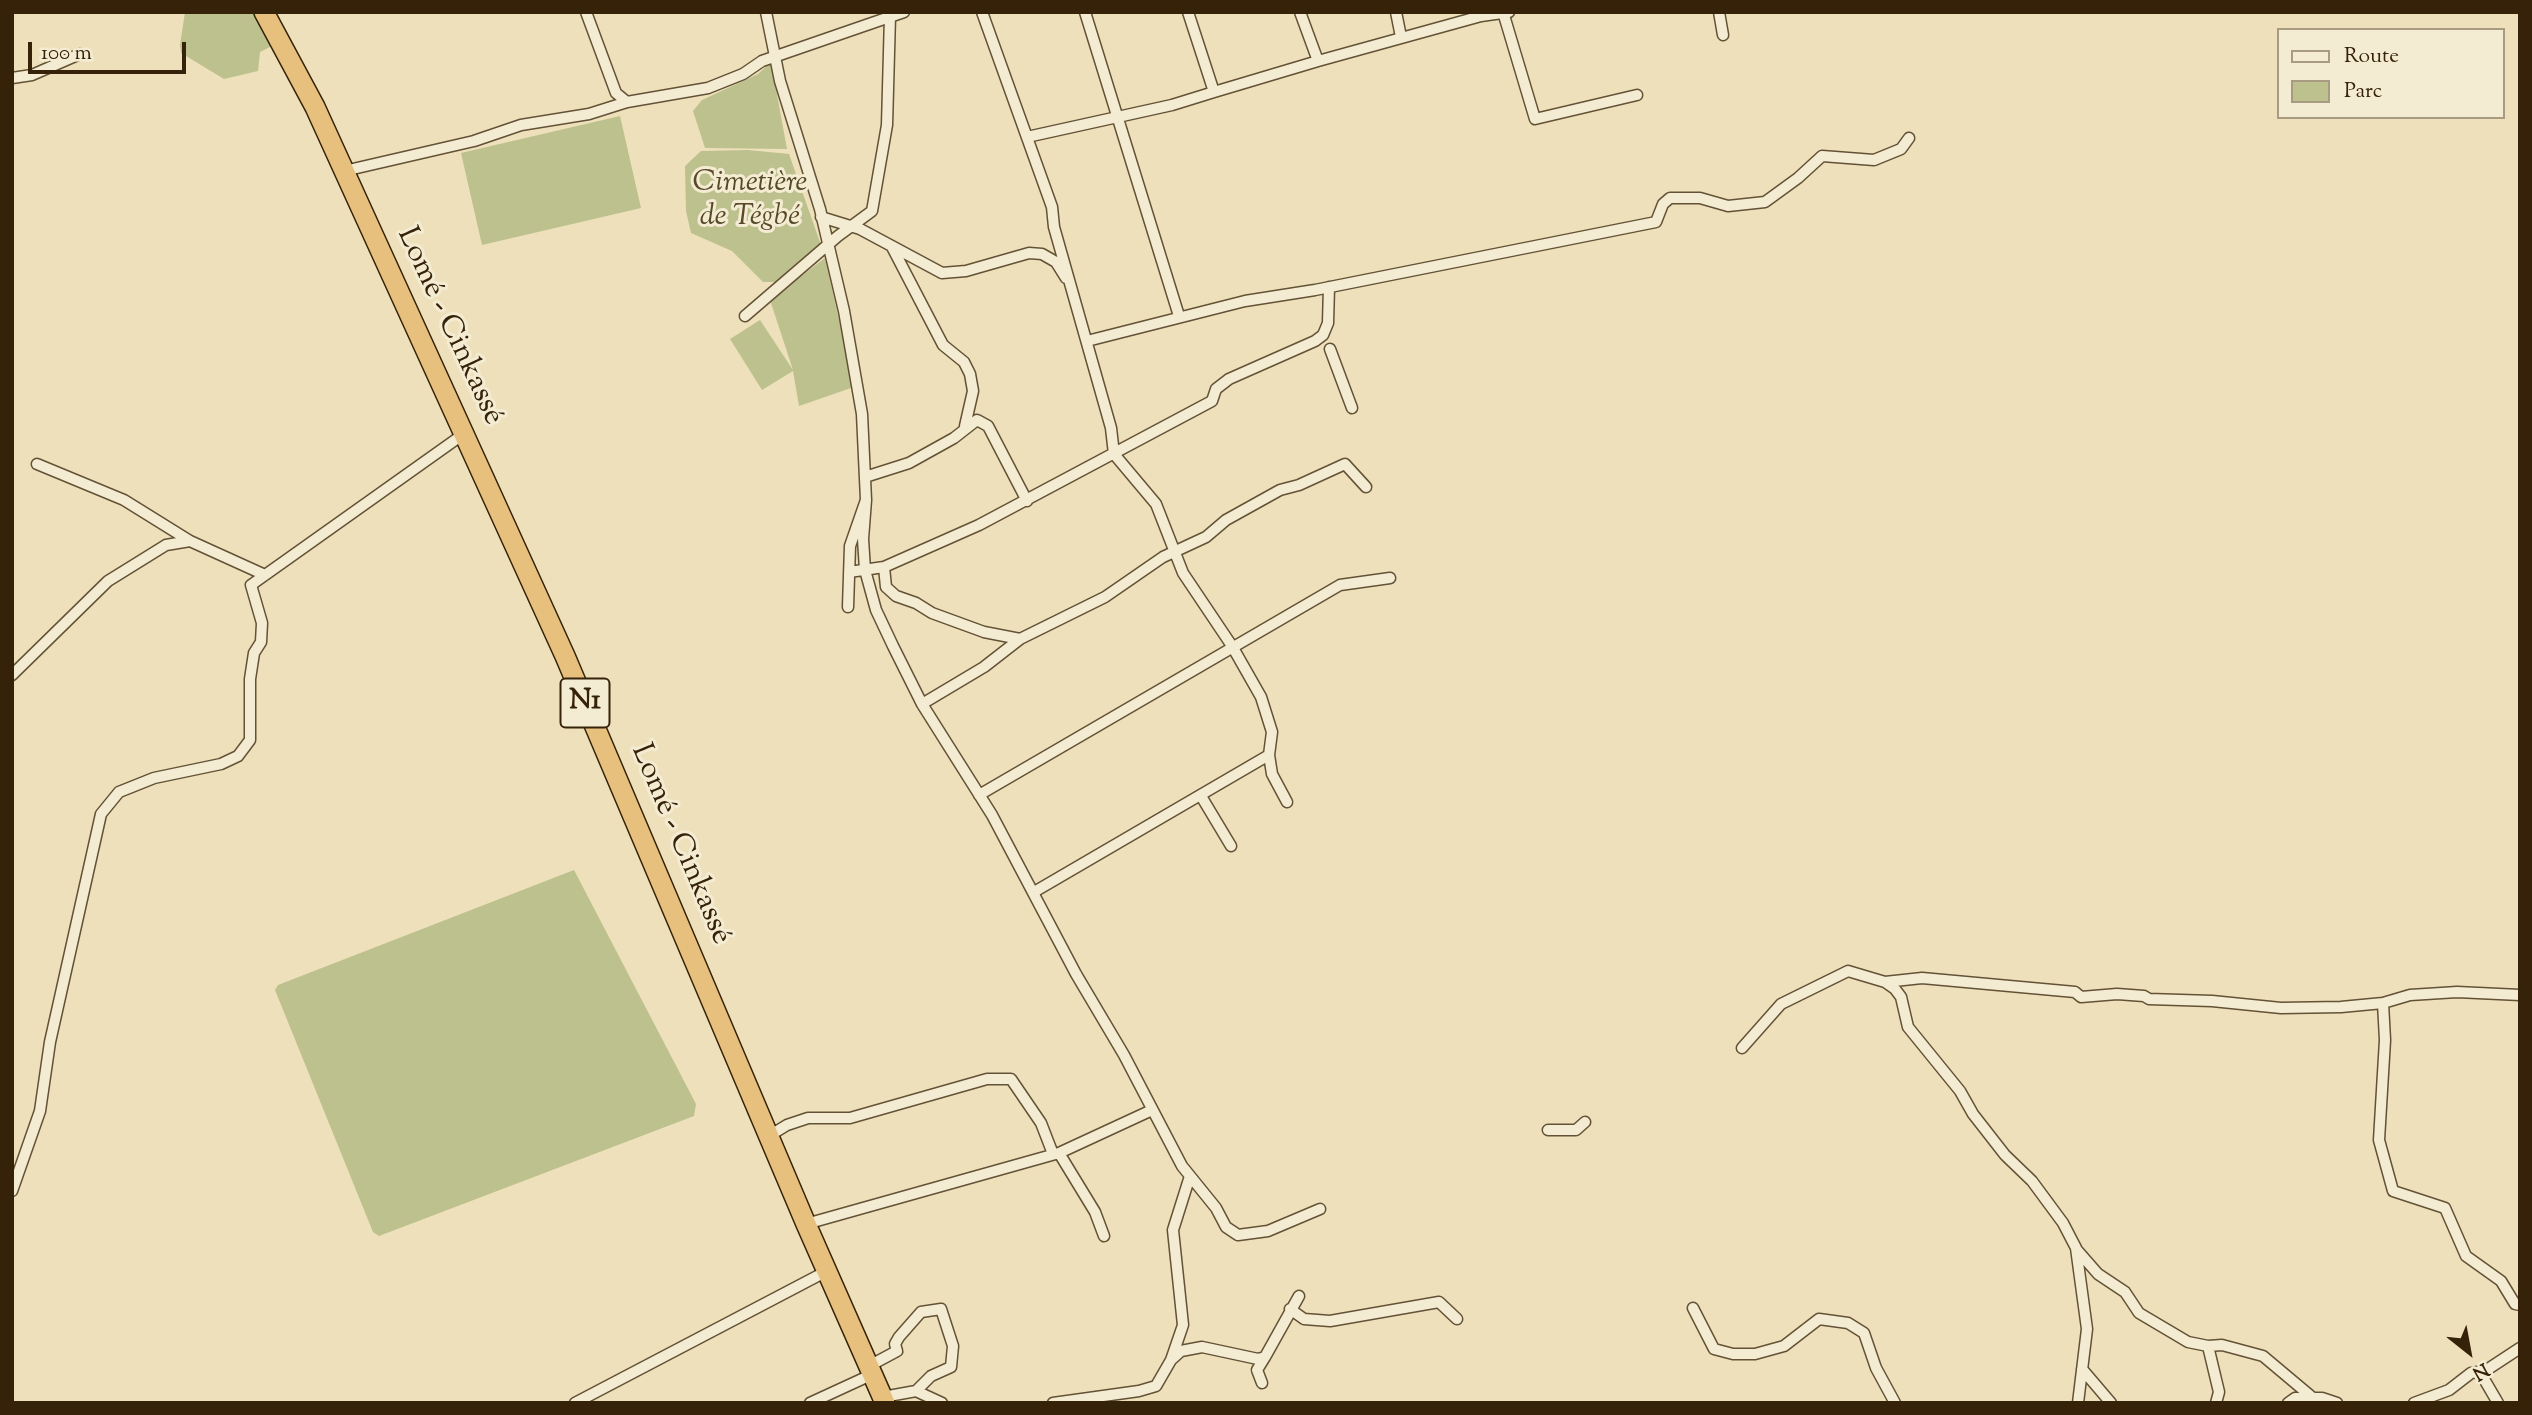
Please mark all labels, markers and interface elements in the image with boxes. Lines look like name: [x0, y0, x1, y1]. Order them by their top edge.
scale bar: [32, 28, 189, 72]
legend: [2276, 28, 2504, 119]
text: 100 m: [41, 39, 92, 69]
text: Route: [2344, 42, 2399, 72]
text: Parc: [2344, 77, 2382, 107]
park label: Cimetière de Tégbé: [693, 167, 807, 237]
street label: Lomé - Cinkassé: [387, 223, 509, 431]
road number: N1: [560, 678, 610, 728]
street label: Lomé - Cinkassé: [621, 740, 737, 950]
north arrow: [2434, 1317, 2504, 1387]
text: N: [2467, 1355, 2494, 1386]

